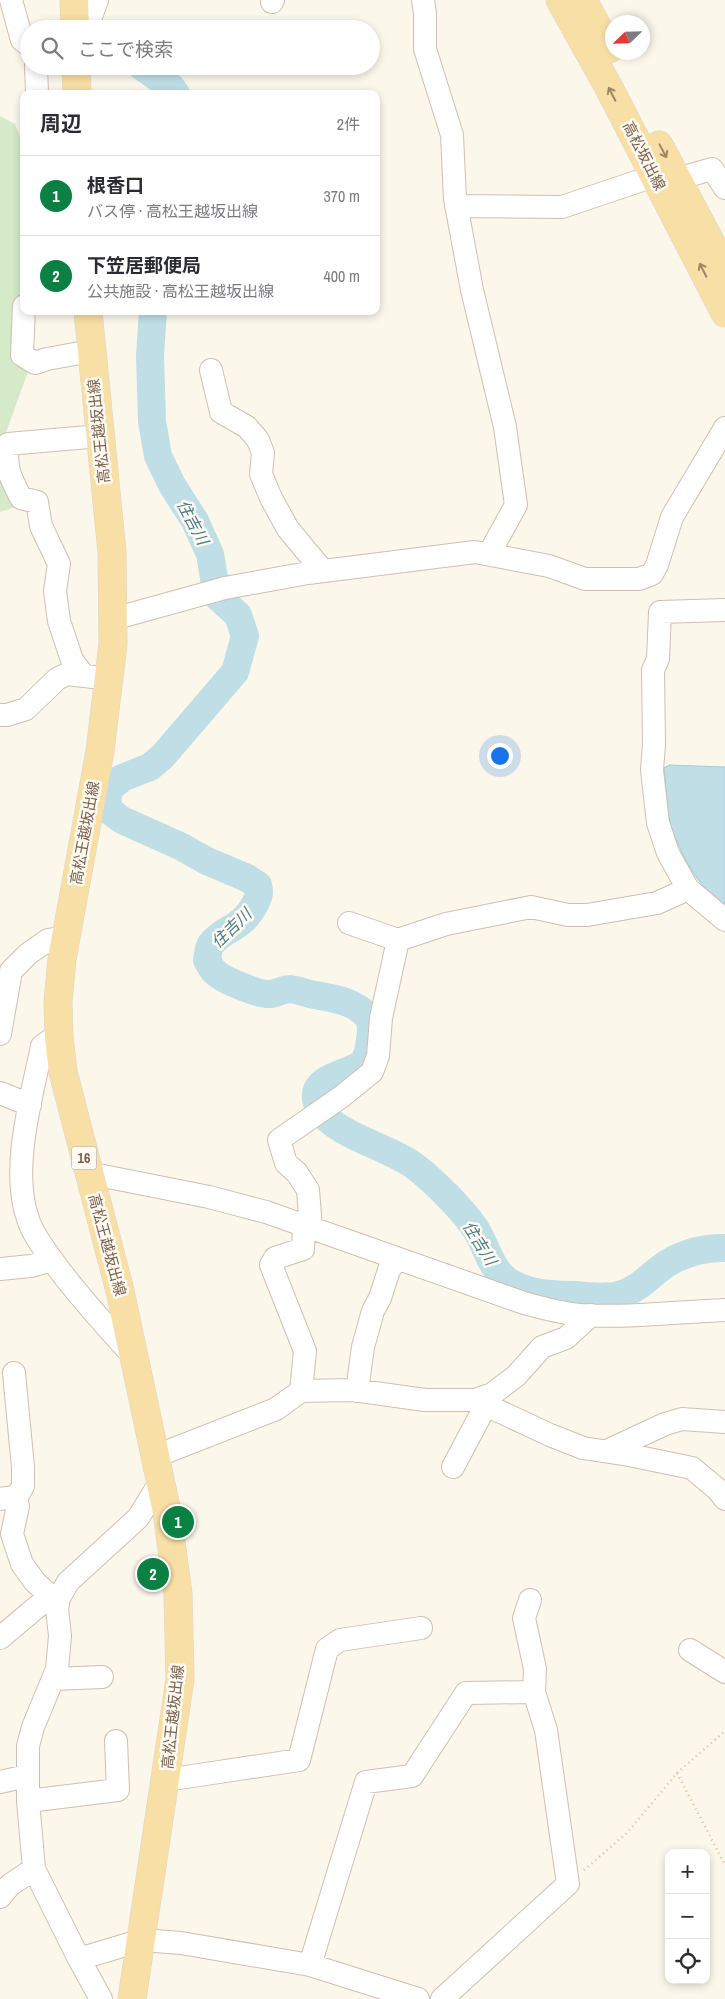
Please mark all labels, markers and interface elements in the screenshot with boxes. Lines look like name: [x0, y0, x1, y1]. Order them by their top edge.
north arrow: [605, 15, 650, 60]
search box: [20, 20, 380, 75]
icon: search: [38, 34, 66, 62]
text: ここで検索: [78, 36, 173, 62]
one-way arrow: [607, 87, 617, 102]
text: 周辺: [40, 109, 82, 138]
text: 2件: [337, 113, 360, 135]
street label: 高松坂出線: [618, 118, 671, 194]
one-way arrow: [658, 144, 668, 159]
text: 根香口: [87, 172, 144, 198]
text: 1: [52, 185, 60, 207]
text: 370 m: [324, 185, 360, 207]
text: バス停 · 高松王越坂出線: [87, 200, 258, 222]
text: 下笠居郵便局: [87, 252, 201, 278]
one-way arrow: [698, 263, 707, 278]
text: 2: [52, 265, 60, 287]
text: 400 m: [324, 265, 360, 287]
text: 公共施設 · 高松王越坂出線: [87, 280, 274, 302]
street label: 高松王越坂出線: [83, 378, 114, 484]
water label: 住吉川: [172, 496, 215, 550]
your location: [487, 743, 513, 769]
street label: 高松王越坂出線: [65, 779, 104, 886]
water label: 住吉川: [206, 902, 257, 953]
road number: 16: [72, 1146, 96, 1170]
street label: 高松王越坂出線: [84, 1191, 131, 1298]
water label: 住吉川: [458, 1217, 503, 1271]
pin: 1: [162, 1503, 194, 1541]
pin: 2: [137, 1555, 169, 1593]
street label: 高松王越坂出線: [157, 1664, 188, 1770]
map controls: [665, 1849, 710, 1984]
button: +: [665, 1849, 710, 1894]
button: −: [665, 1894, 710, 1939]
button: locate: [665, 1939, 710, 1984]

